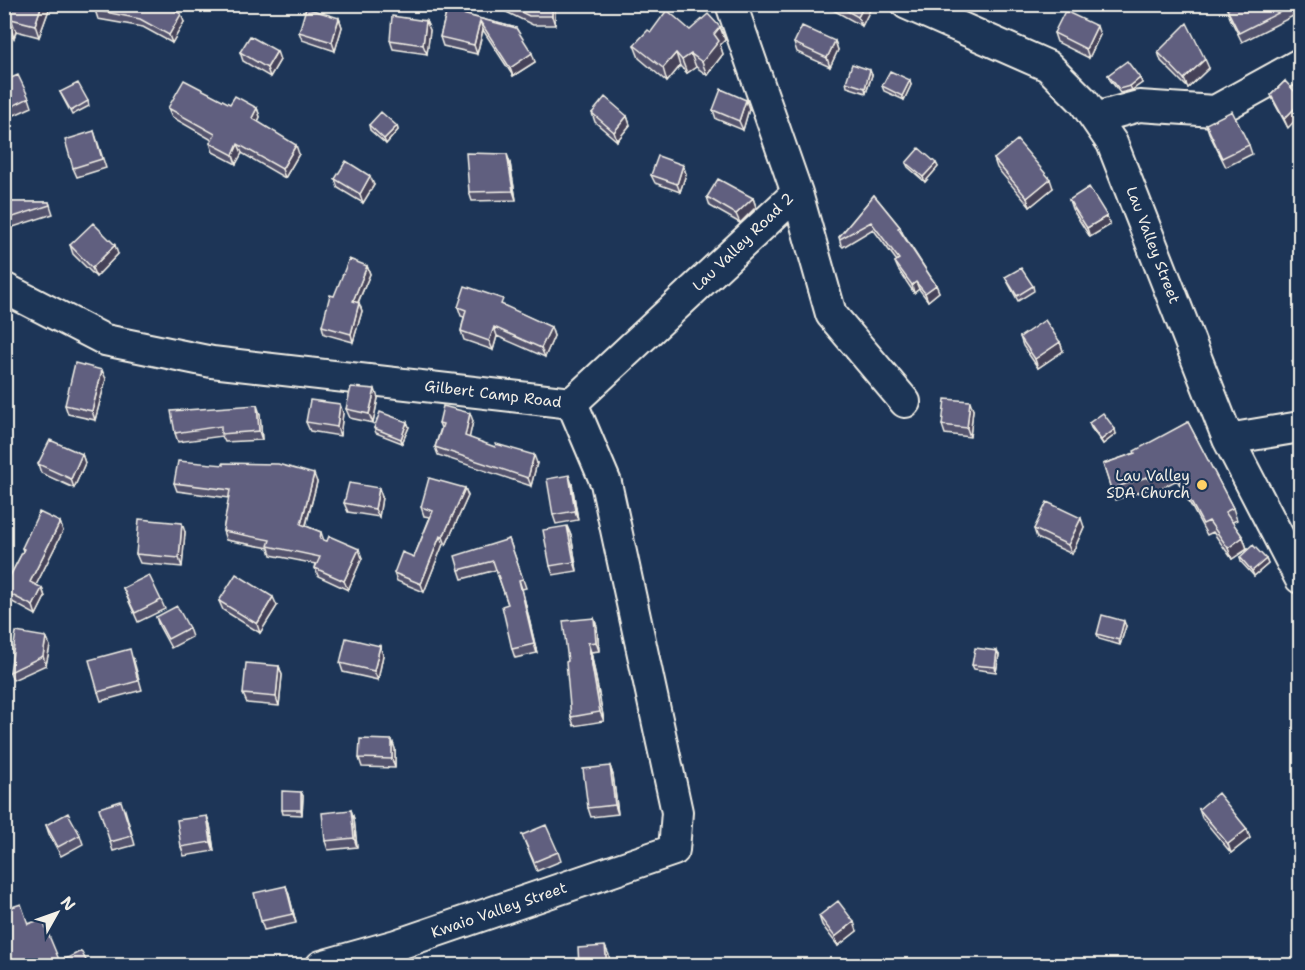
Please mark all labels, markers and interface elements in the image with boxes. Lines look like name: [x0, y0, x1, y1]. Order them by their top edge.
street label: Lau Valley Street: [1121, 184, 1185, 306]
street label: Lau Valley Road 2: [688, 189, 798, 295]
street label: Gilbert Camp Road: [423, 376, 563, 412]
place label: Lau Valley SDA Church: [1106, 466, 1190, 503]
marker: Lau Valley SDA Church: [1195, 478, 1209, 492]
street label: Kwaio Valley Street: [428, 877, 570, 943]
north arrow: [27, 883, 87, 943]
text: N: [56, 892, 80, 915]

